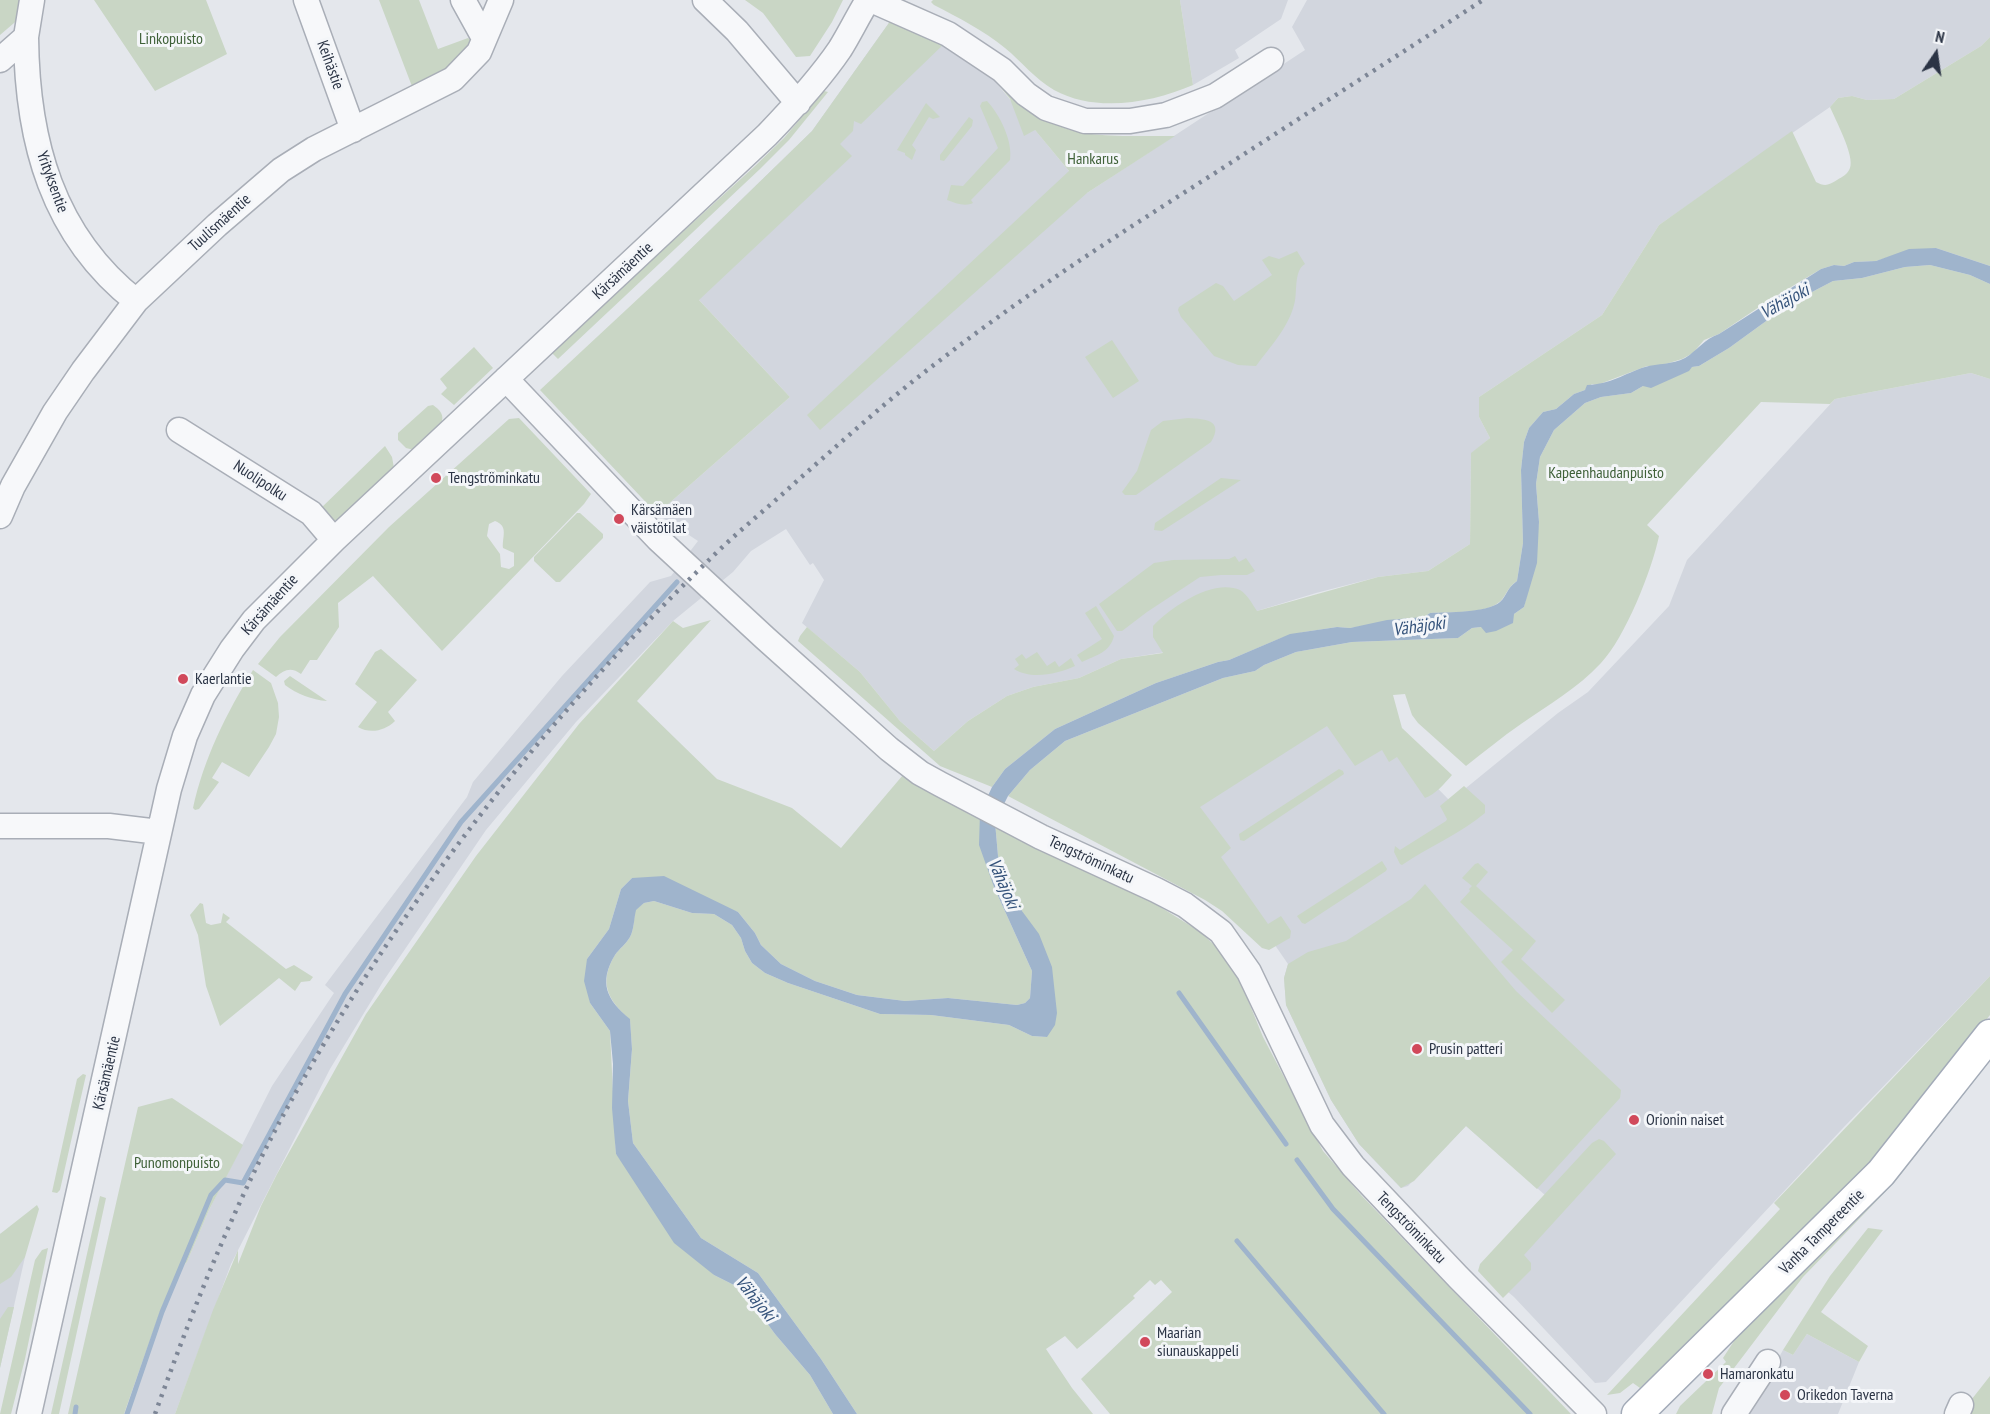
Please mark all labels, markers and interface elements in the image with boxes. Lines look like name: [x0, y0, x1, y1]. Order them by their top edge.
north arrow: [1906, 24, 1966, 84]
text: N: [1934, 26, 1947, 47]
park label: Linkopuisto: [139, 29, 203, 49]
street label: Keihästie: [312, 38, 348, 92]
street label: Yrityksentie: [32, 149, 72, 215]
park label: Hankarus: [1067, 149, 1119, 169]
street label: Tuulismäentie: [185, 190, 255, 256]
street label: Kärsämäentie: [589, 238, 657, 304]
water label: Vähäjoki: [1757, 280, 1813, 324]
street label: Nuolipolku: [229, 456, 291, 506]
park label: Kapeenhaudanpuisto: [1548, 463, 1664, 483]
place label: Tengströminkatu: [448, 468, 540, 488]
marker: Tengströminkatu: [429, 471, 443, 485]
place label: Kärsämäen väistötilat: [631, 500, 692, 538]
marker: Kärsämäen väistötilat: [612, 512, 626, 526]
street label: Kärsämäentie: [238, 571, 302, 639]
water label: Vähäjoki: [1391, 613, 1447, 641]
place label: Kaerlantie: [195, 669, 252, 689]
marker: Kaerlantie: [176, 672, 190, 686]
street label: Tengströminkatu: [1045, 832, 1137, 888]
water label: Vähäjoki: [983, 856, 1023, 912]
street label: Kärsämäentie: [89, 1034, 125, 1112]
place label: Prusin patteri: [1429, 1039, 1503, 1059]
marker: Prusin patteri: [1410, 1042, 1424, 1056]
place label: Orionin naiset: [1646, 1110, 1724, 1130]
marker: Orionin naiset: [1627, 1113, 1641, 1127]
park label: Punomonpuisto: [134, 1153, 220, 1173]
street label: Vanha Tampereentie: [1776, 1186, 1868, 1278]
street label: Tengströminkatu: [1372, 1188, 1450, 1268]
water label: Vähäjoki: [730, 1272, 780, 1326]
place label: Maarian siunauskappeli: [1157, 1323, 1239, 1361]
marker: Maarian siunauskappeli: [1138, 1335, 1152, 1349]
place label: Hamaronkatu: [1720, 1364, 1794, 1384]
marker: Hamaronkatu: [1701, 1367, 1715, 1381]
place label: Orikedon Taverna: [1797, 1385, 1893, 1405]
marker: Orikedon Taverna: [1778, 1388, 1792, 1402]

